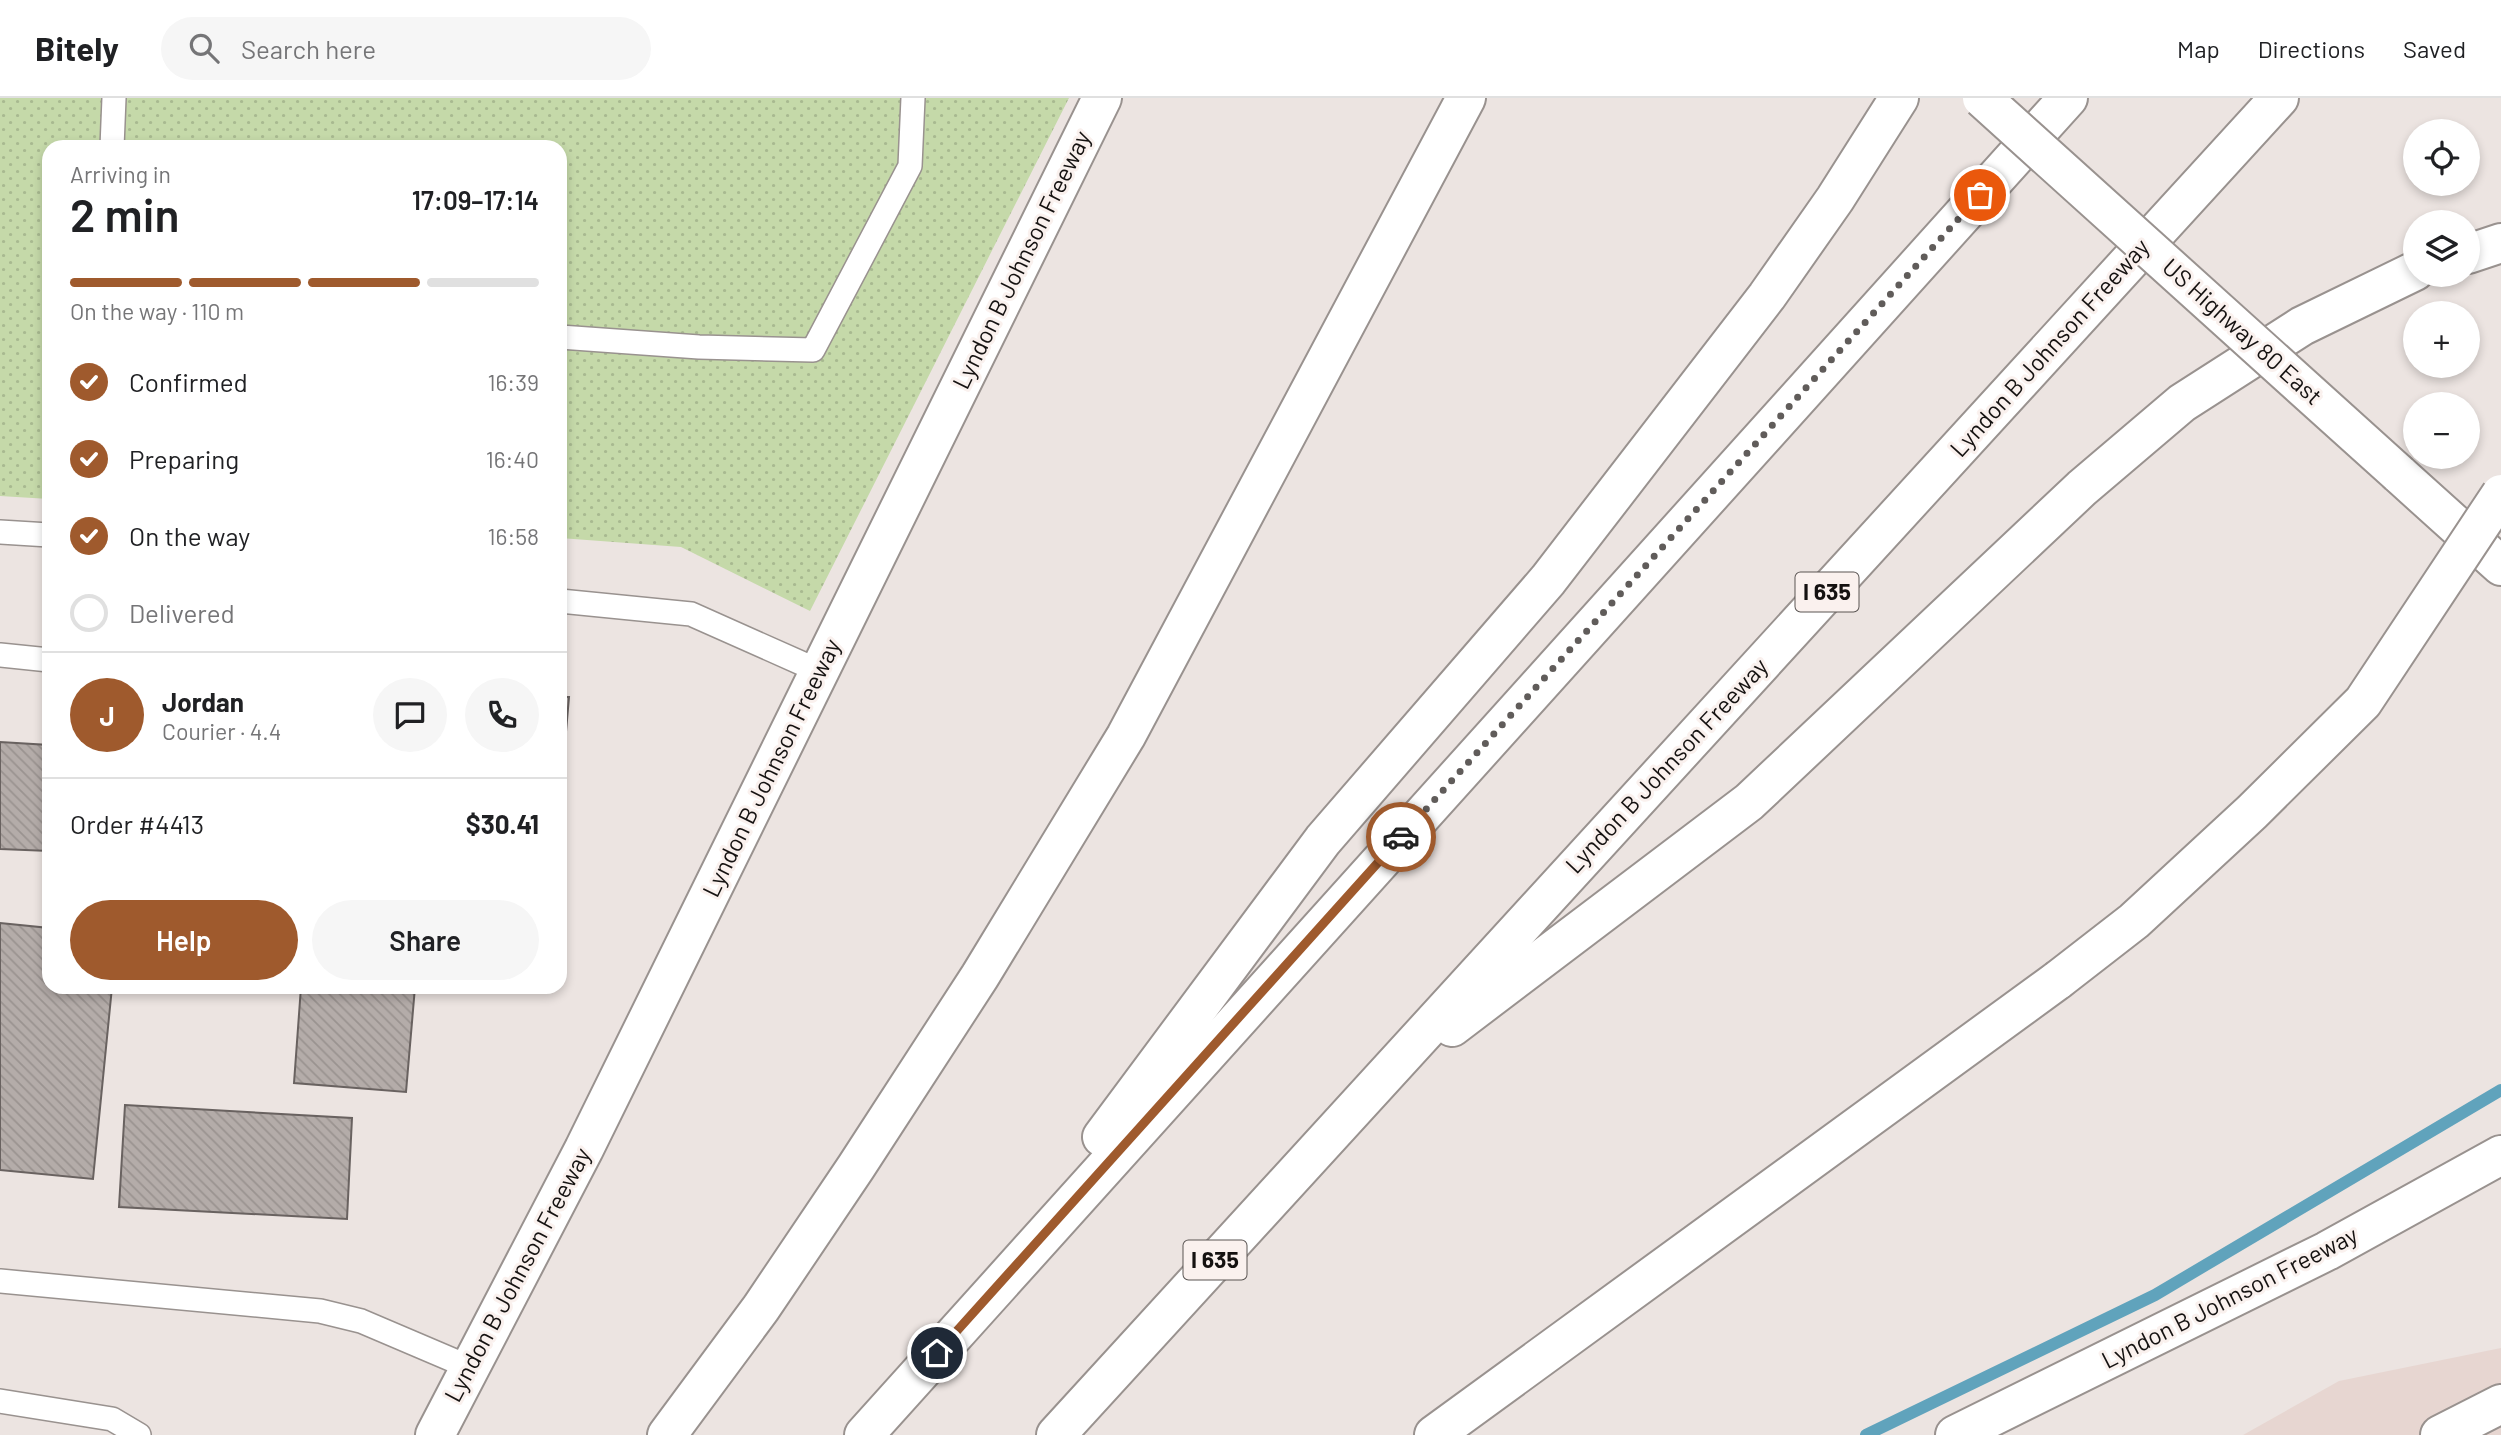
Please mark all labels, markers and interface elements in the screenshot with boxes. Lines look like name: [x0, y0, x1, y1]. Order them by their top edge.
search box: [161, 17, 651, 80]
text: Bitely: [35, 28, 119, 68]
icon: search: [185, 29, 223, 67]
text: Search here: [241, 33, 376, 64]
text: Map: [2177, 34, 2220, 63]
text: Directions: [2258, 34, 2365, 63]
text: Saved: [2403, 34, 2466, 63]
map controls: [2403, 119, 2480, 469]
button: locate: [2403, 119, 2480, 196]
street label: Lyndon B Johnson Freeway: [945, 126, 1096, 393]
text: Arriving in: [70, 160, 171, 188]
pin: [1950, 165, 2010, 225]
icon: bag: [1961, 176, 1999, 214]
text: 17:09–17:14: [412, 184, 539, 215]
text: 2 min: [70, 186, 179, 241]
button: layers: [2403, 210, 2480, 287]
street label: Lyndon B Johnson Freeway: [1943, 232, 2155, 462]
street label: US Highway 80 East: [2157, 252, 2329, 410]
text: On the way · 110 m: [70, 297, 244, 325]
button: +: [2403, 301, 2480, 378]
icon: check: [70, 363, 108, 401]
text: Confirmed: [129, 366, 248, 397]
text: 16:39: [487, 368, 539, 396]
button: −: [2403, 392, 2480, 469]
icon: check: [70, 440, 108, 478]
text: Preparing: [129, 443, 239, 474]
text: 16:40: [486, 445, 539, 473]
icon: check: [70, 517, 108, 555]
text: On the way: [129, 520, 250, 551]
text: 16:58: [488, 522, 539, 550]
road number: I 635: [1796, 572, 1858, 612]
text: Delivered: [129, 597, 235, 628]
street label: Lyndon B Johnson Freeway: [695, 634, 846, 901]
street label: Lyndon B Johnson Freeway: [1559, 651, 1773, 879]
button: chat: [373, 678, 447, 752]
button: phone: [465, 678, 539, 752]
text: Jordan: [162, 686, 244, 717]
text: J: [99, 700, 115, 731]
text: Courier · 4.4: [162, 717, 281, 745]
courier: [1366, 802, 1436, 872]
text: Order #4413: [70, 808, 204, 839]
text: $30.41: [466, 808, 539, 839]
icon: car: [1382, 818, 1420, 856]
button: Help: [70, 900, 298, 980]
button: Share: [312, 900, 539, 980]
street label: Lyndon B Johnson Freeway: [437, 1142, 596, 1406]
street label: Lyndon B Johnson Freeway: [2096, 1219, 2362, 1374]
road number: I 635: [1184, 1240, 1246, 1280]
pin: [907, 1323, 967, 1383]
icon: home: [918, 1334, 956, 1372]

